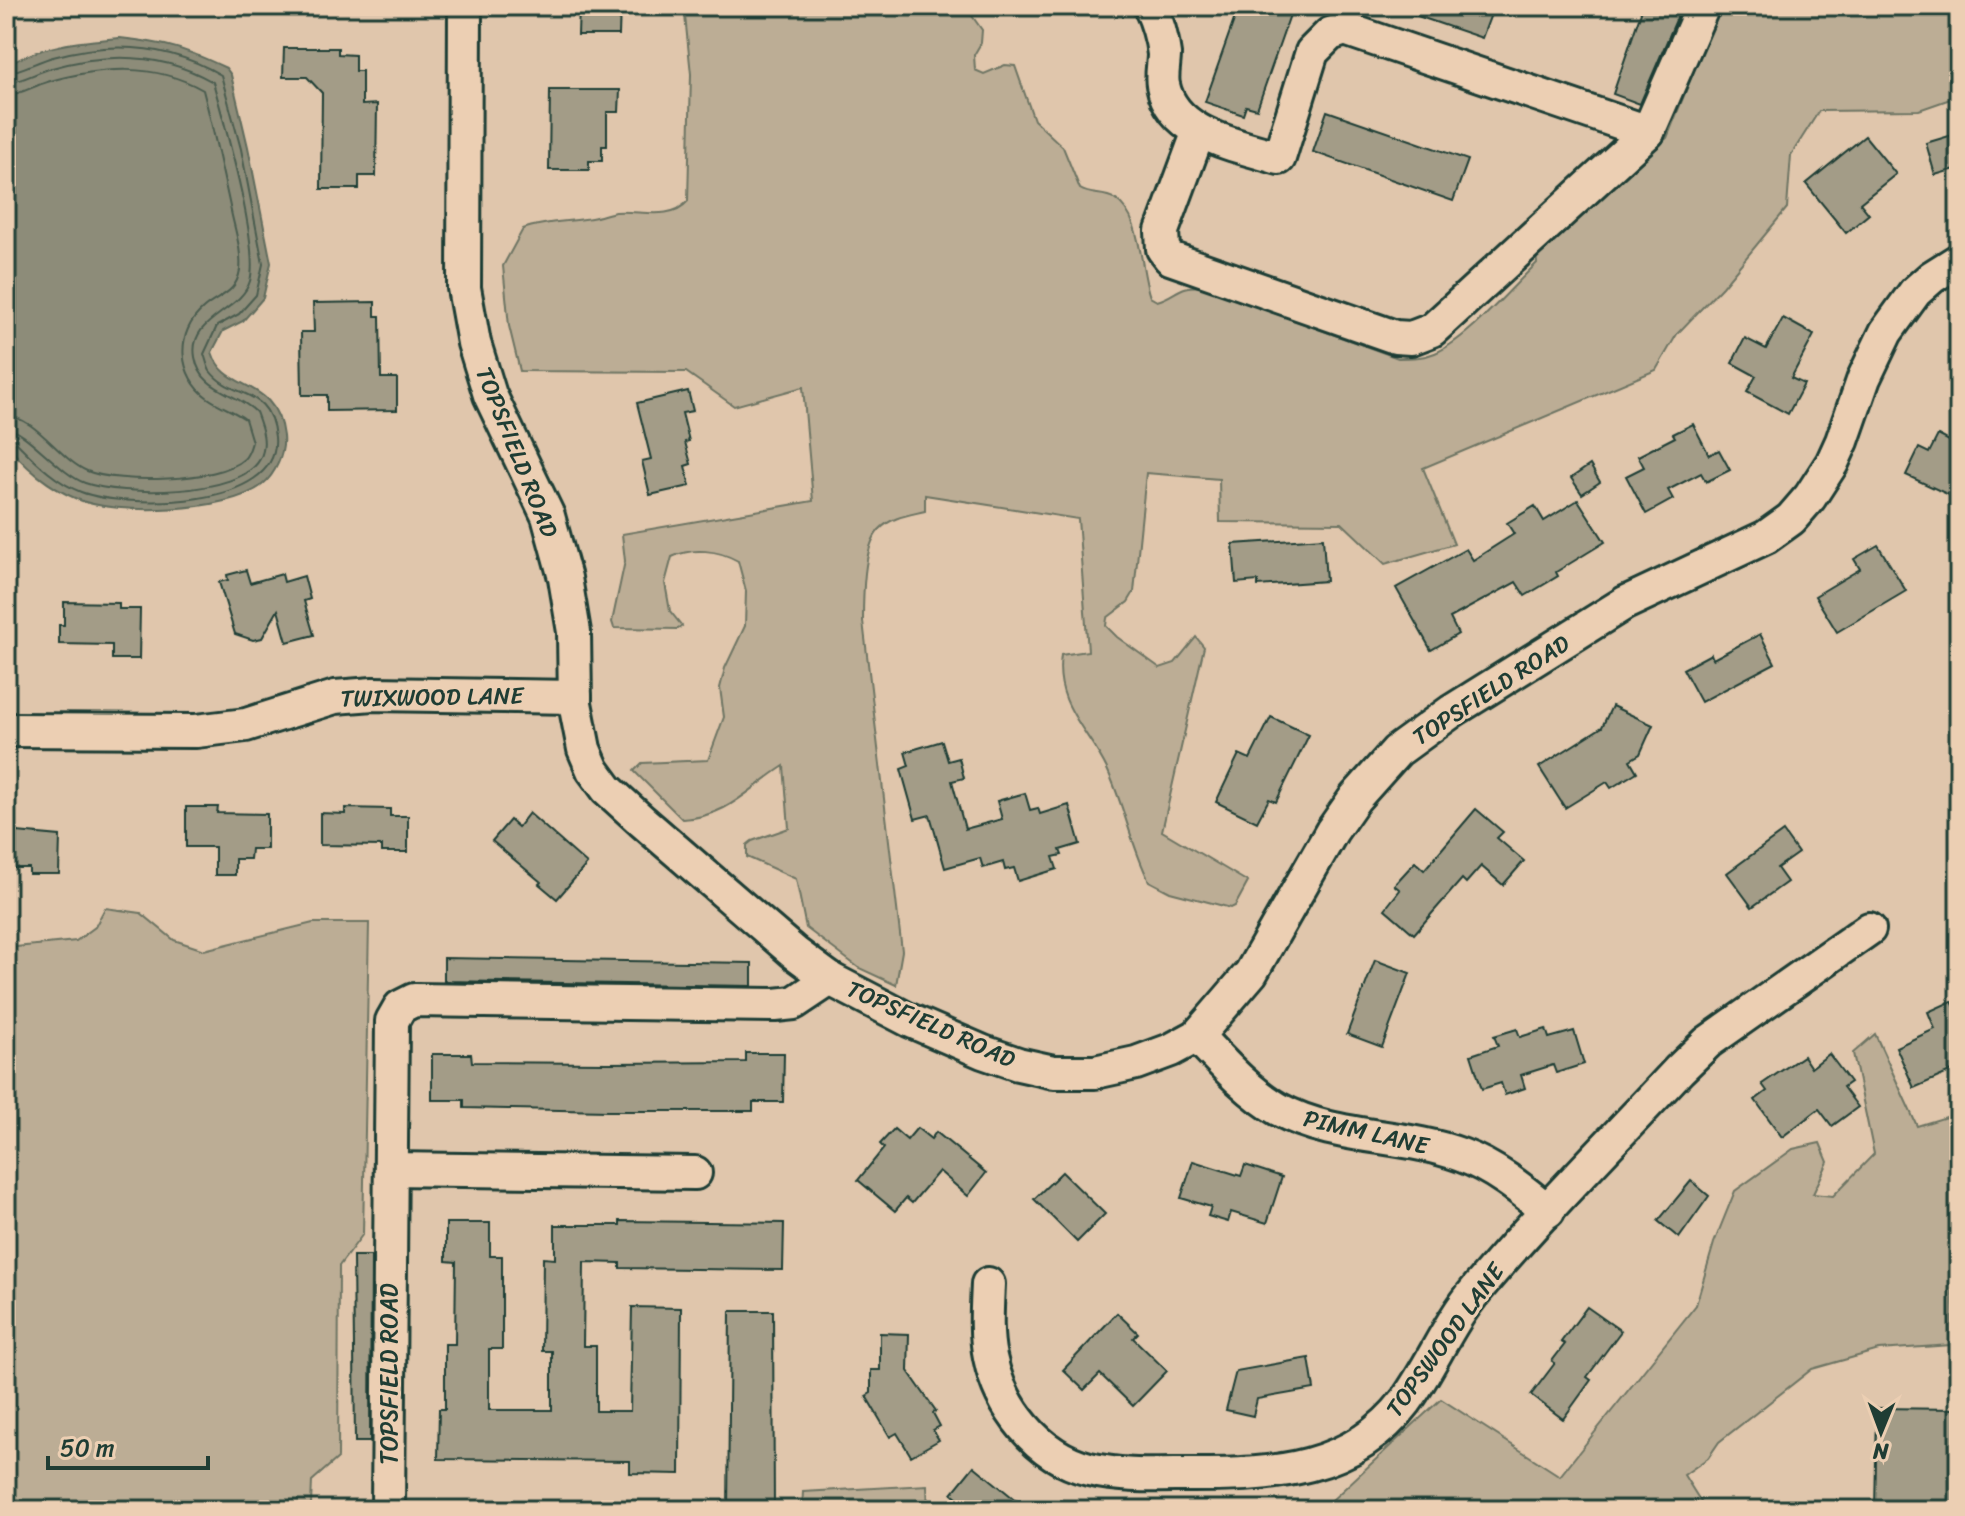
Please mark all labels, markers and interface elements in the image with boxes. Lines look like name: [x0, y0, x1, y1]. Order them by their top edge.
street label: TOPSFIELD ROAD: [464, 360, 571, 545]
street label: TOPSFIELD ROAD: [1404, 623, 1579, 757]
street label: TWIXWOOD LANE: [340, 674, 526, 720]
street label: TOPSFIELD ROAD: [840, 968, 1023, 1080]
street label: PIMM LANE: [1299, 1097, 1434, 1167]
street label: TOPSWOOD LANE: [1374, 1252, 1517, 1426]
street label: TOPSFIELD ROAD: [368, 1283, 410, 1465]
north arrow: [1841, 1392, 1921, 1472]
scale bar: [48, 1420, 208, 1470]
text: 50 m: [60, 1427, 115, 1469]
text: N: [1872, 1432, 1890, 1471]

